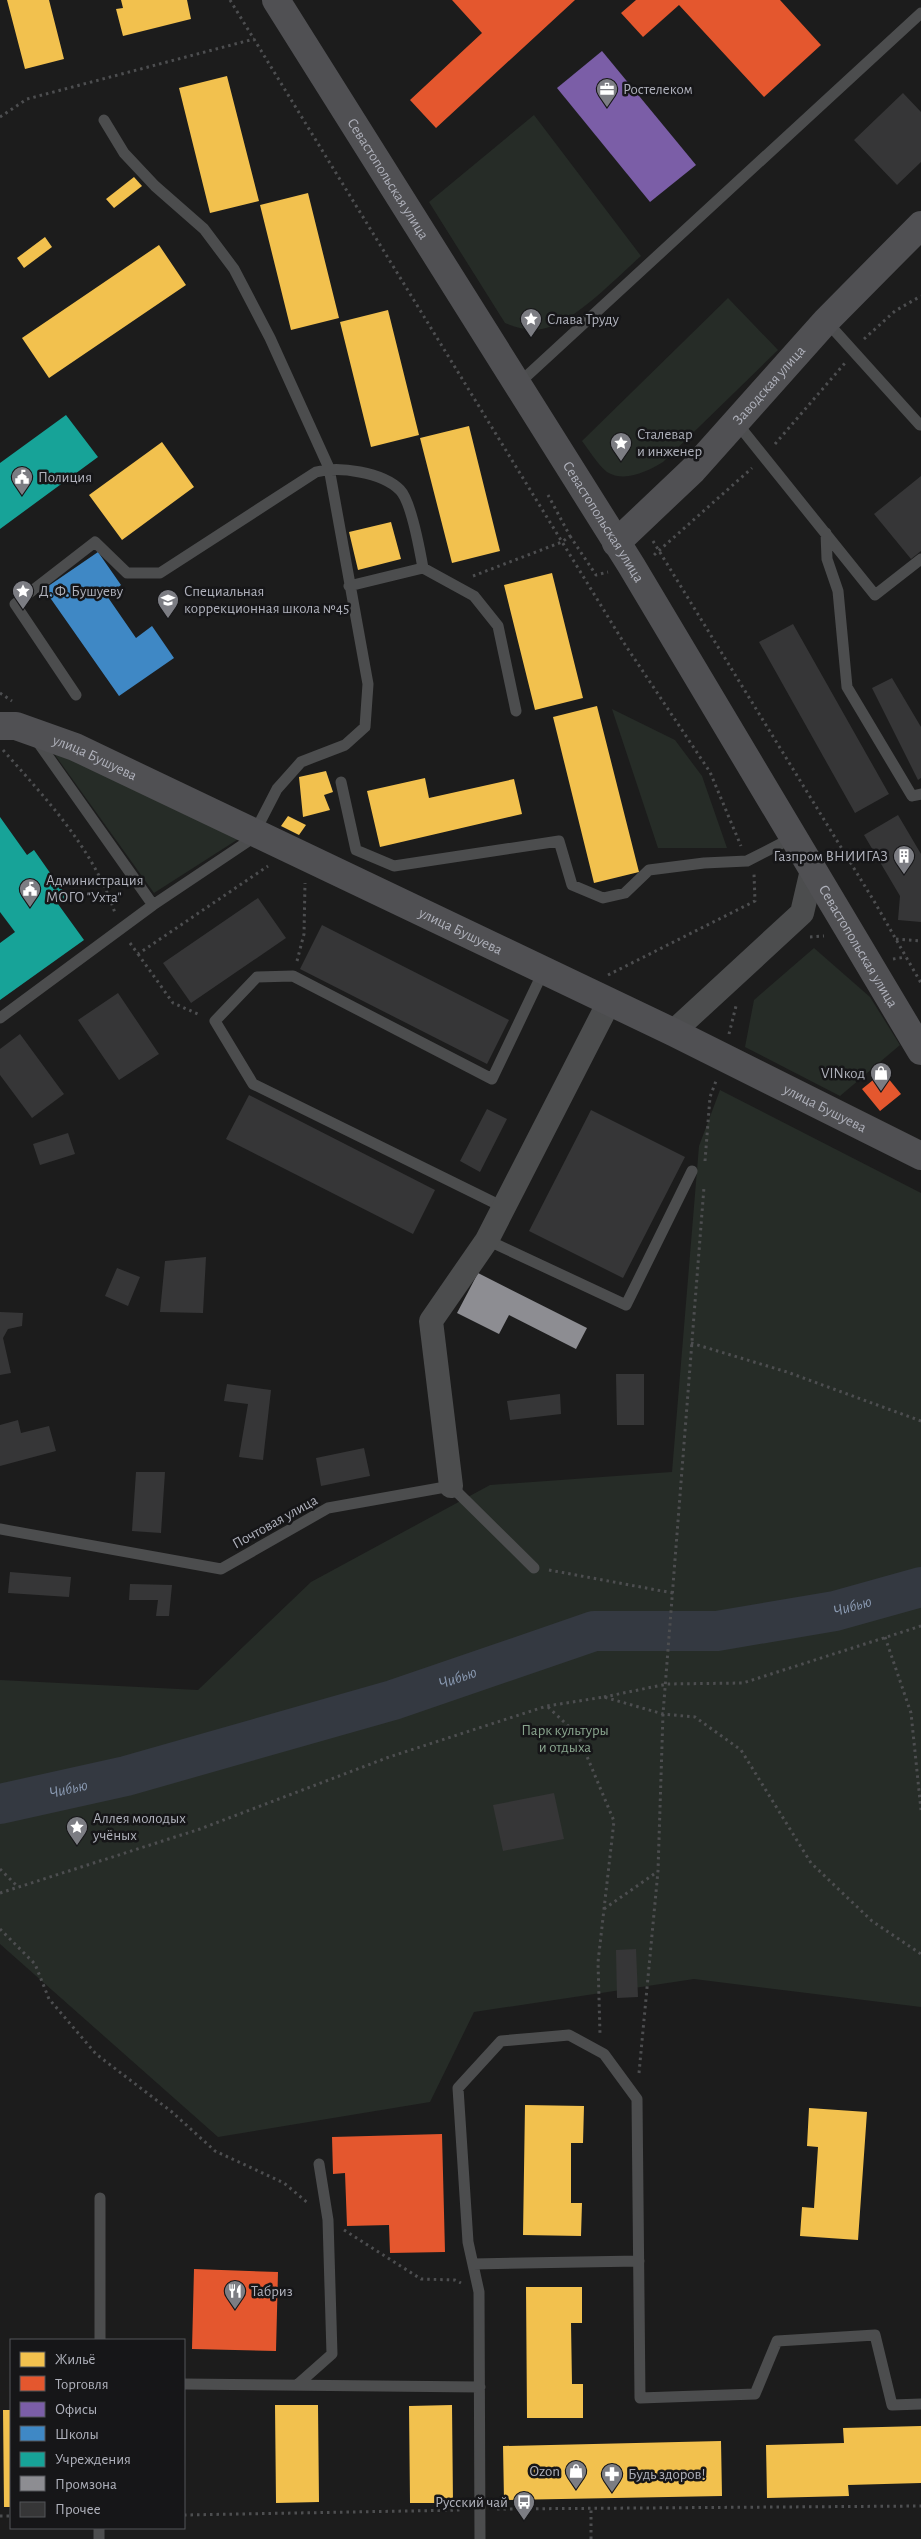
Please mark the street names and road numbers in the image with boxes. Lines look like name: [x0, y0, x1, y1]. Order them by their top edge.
street label: Севастопольская улица: [345, 115, 432, 242]
street label: Заводская улица: [730, 342, 808, 428]
street label: Севастопольская улица: [560, 458, 647, 585]
street label: улица Бушуева: [50, 732, 139, 783]
street label: Севастопольская улица: [816, 882, 901, 1010]
street label: улица Бушуева: [416, 904, 505, 957]
street label: улица Бушуева: [780, 1081, 869, 1135]
street label: Почтовая улица: [230, 1492, 320, 1552]

